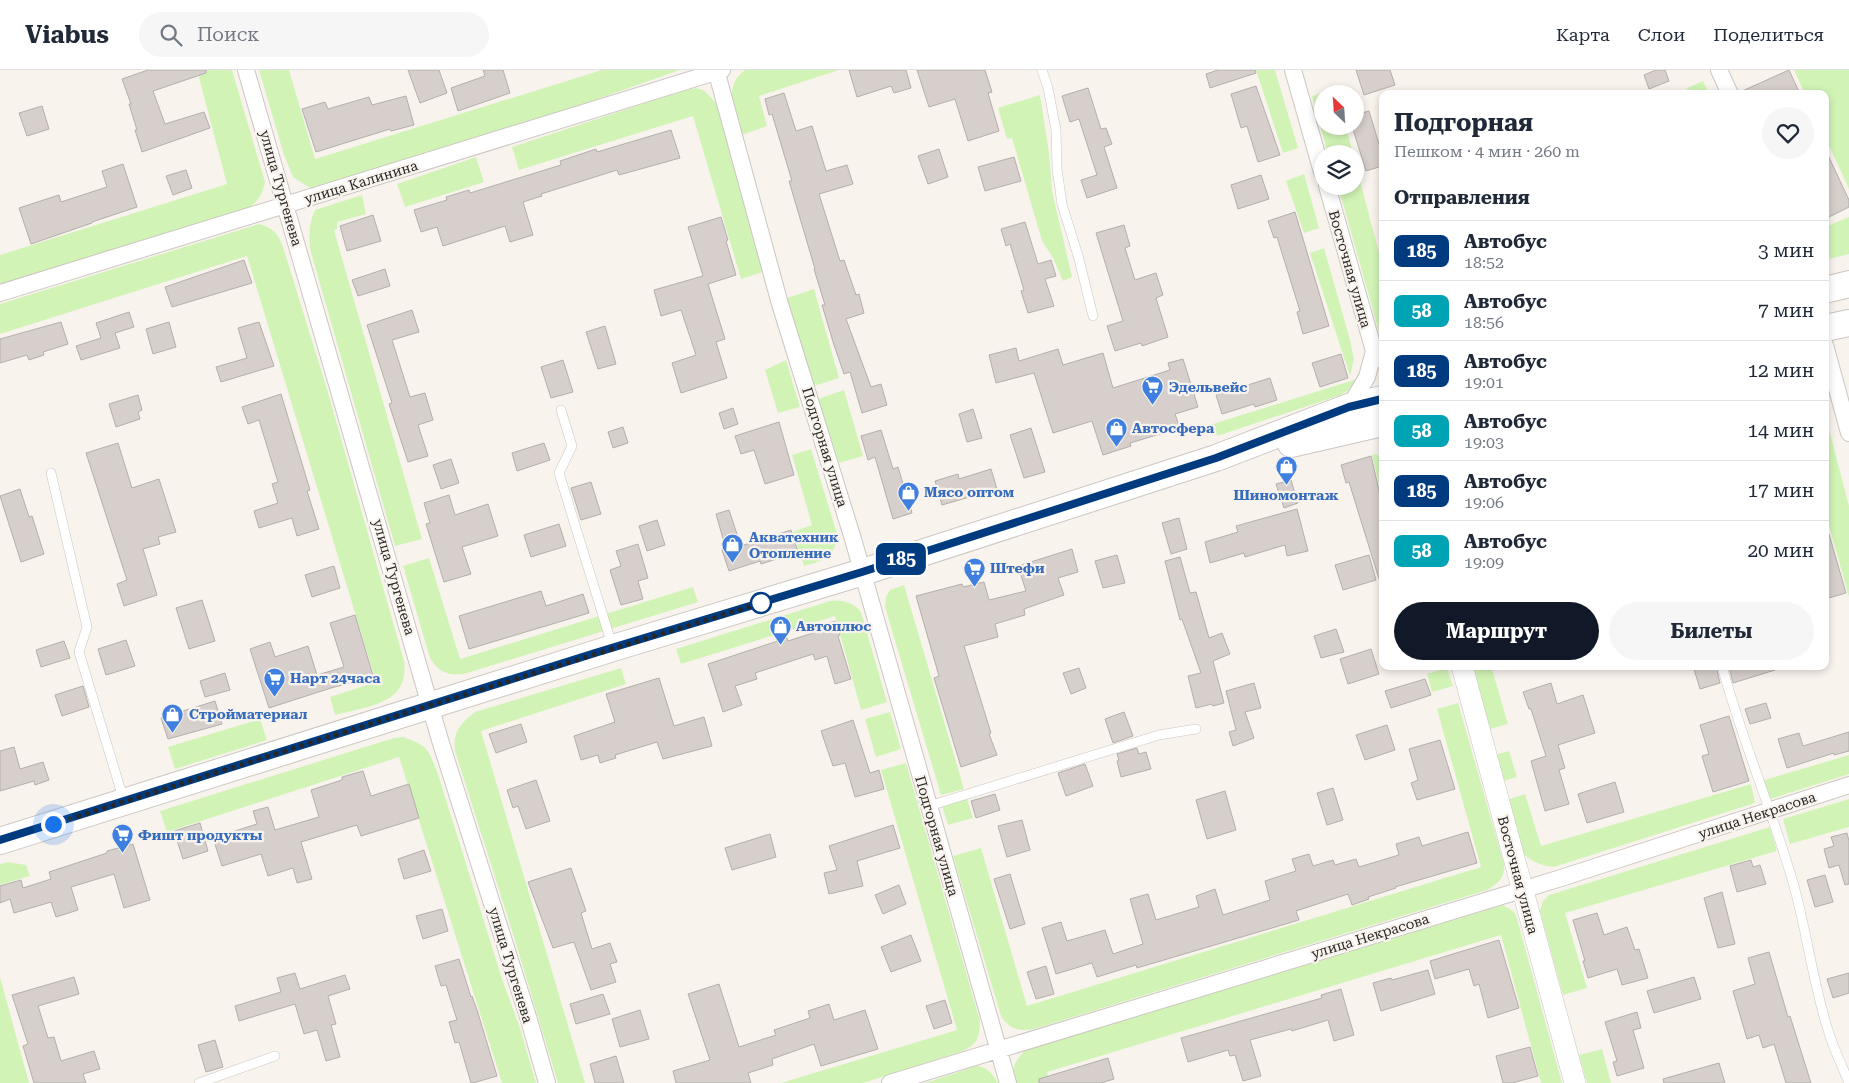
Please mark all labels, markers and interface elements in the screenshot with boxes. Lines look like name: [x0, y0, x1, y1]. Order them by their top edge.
search box: [139, 12, 489, 57]
text: Viabus: [25, 21, 109, 49]
icon: search: [157, 21, 185, 49]
text: Поиск: [197, 23, 259, 46]
text: Карта: [1556, 24, 1610, 45]
text: Слои: [1638, 24, 1685, 45]
text: Поделиться: [1713, 24, 1824, 45]
north arrow: [1314, 85, 1364, 135]
map controls: [1314, 85, 1364, 195]
button: heart: [1762, 107, 1814, 159]
text: Подгорная: [1394, 109, 1533, 137]
street label: улица Тургенева: [257, 128, 305, 248]
text: Пешком · 4 мин · 260 m: [1394, 142, 1580, 161]
button: layers: [1314, 145, 1364, 195]
street label: улица Калинина: [302, 157, 420, 207]
text: Отправления: [1394, 186, 1530, 209]
street label: Восточная улица: [1326, 208, 1375, 330]
text: Автобус: [1464, 230, 1547, 253]
text: 3 мин: [1758, 239, 1814, 262]
text: 185: [1406, 240, 1437, 261]
text: 18:52: [1464, 253, 1504, 272]
text: Автобус: [1464, 290, 1547, 313]
text: 7 мин: [1758, 299, 1814, 322]
text: 58: [1411, 300, 1432, 321]
text: 18:56: [1464, 313, 1504, 332]
text: Автобус: [1464, 350, 1547, 373]
text: 12 мин: [1747, 359, 1814, 382]
text: 185: [1406, 360, 1437, 381]
text: 19:01: [1464, 373, 1504, 392]
supermarket icon: Эдельвейс: [1141, 375, 1165, 406]
place label: Эдельвейс: [1169, 379, 1247, 395]
street label: Подгорная улица: [799, 385, 851, 509]
text: Автобус: [1464, 410, 1547, 433]
shop icon: Автосфера: [1104, 416, 1128, 447]
text: 14 мин: [1747, 419, 1814, 442]
place label: Автосфера: [1132, 420, 1215, 436]
text: 58: [1411, 420, 1432, 441]
text: 19:03: [1464, 433, 1504, 452]
shop icon: Шиномонтаж: [1274, 455, 1298, 486]
text: Автобус: [1464, 470, 1547, 493]
text: 17 мин: [1747, 479, 1814, 502]
shop icon: Мясо оптом: [896, 480, 920, 511]
text: 185: [1406, 480, 1437, 501]
place label: Мясо оптом: [924, 484, 1015, 500]
place label: Шиномонтаж: [1233, 487, 1339, 503]
text: 19:06: [1464, 493, 1504, 512]
street label: улица Тургенева: [370, 517, 418, 637]
place label: Акватехник Отопление: [749, 529, 839, 561]
text: Автобус: [1464, 530, 1547, 553]
shop icon: Акватехник Отопление: [721, 533, 745, 564]
text: 20 мин: [1747, 539, 1814, 562]
text: 58: [1411, 540, 1432, 561]
line badge: 185: [872, 543, 930, 575]
text: 185: [886, 548, 916, 569]
text: 19:09: [1464, 553, 1504, 572]
supermarket icon: Штефи: [962, 556, 986, 587]
place label: Штефи: [990, 560, 1045, 576]
unlabelled marker: [750, 592, 772, 614]
button: Маршрут: [1394, 602, 1599, 660]
button: Билеты: [1609, 602, 1814, 660]
shop icon: Автоплюс: [768, 614, 792, 645]
place label: Автоплюс: [796, 618, 871, 634]
supermarket icon: Нарт 24часа: [262, 666, 286, 697]
place label: Нарт 24часа: [290, 670, 381, 686]
shop icon: Стройматериал: [161, 702, 185, 733]
place label: Стройматериал: [189, 706, 308, 722]
street label: Подгорная улица: [912, 774, 962, 898]
street label: улица Некрасова: [1696, 788, 1818, 842]
your location: [41, 812, 66, 837]
street label: Восточная улица: [1495, 814, 1542, 936]
supermarket icon: Фишт продукты: [110, 823, 134, 854]
place label: Фишт продукты: [138, 827, 263, 843]
street label: улица Тургенева: [486, 905, 536, 1025]
street label: улица Некрасова: [1309, 910, 1431, 962]

